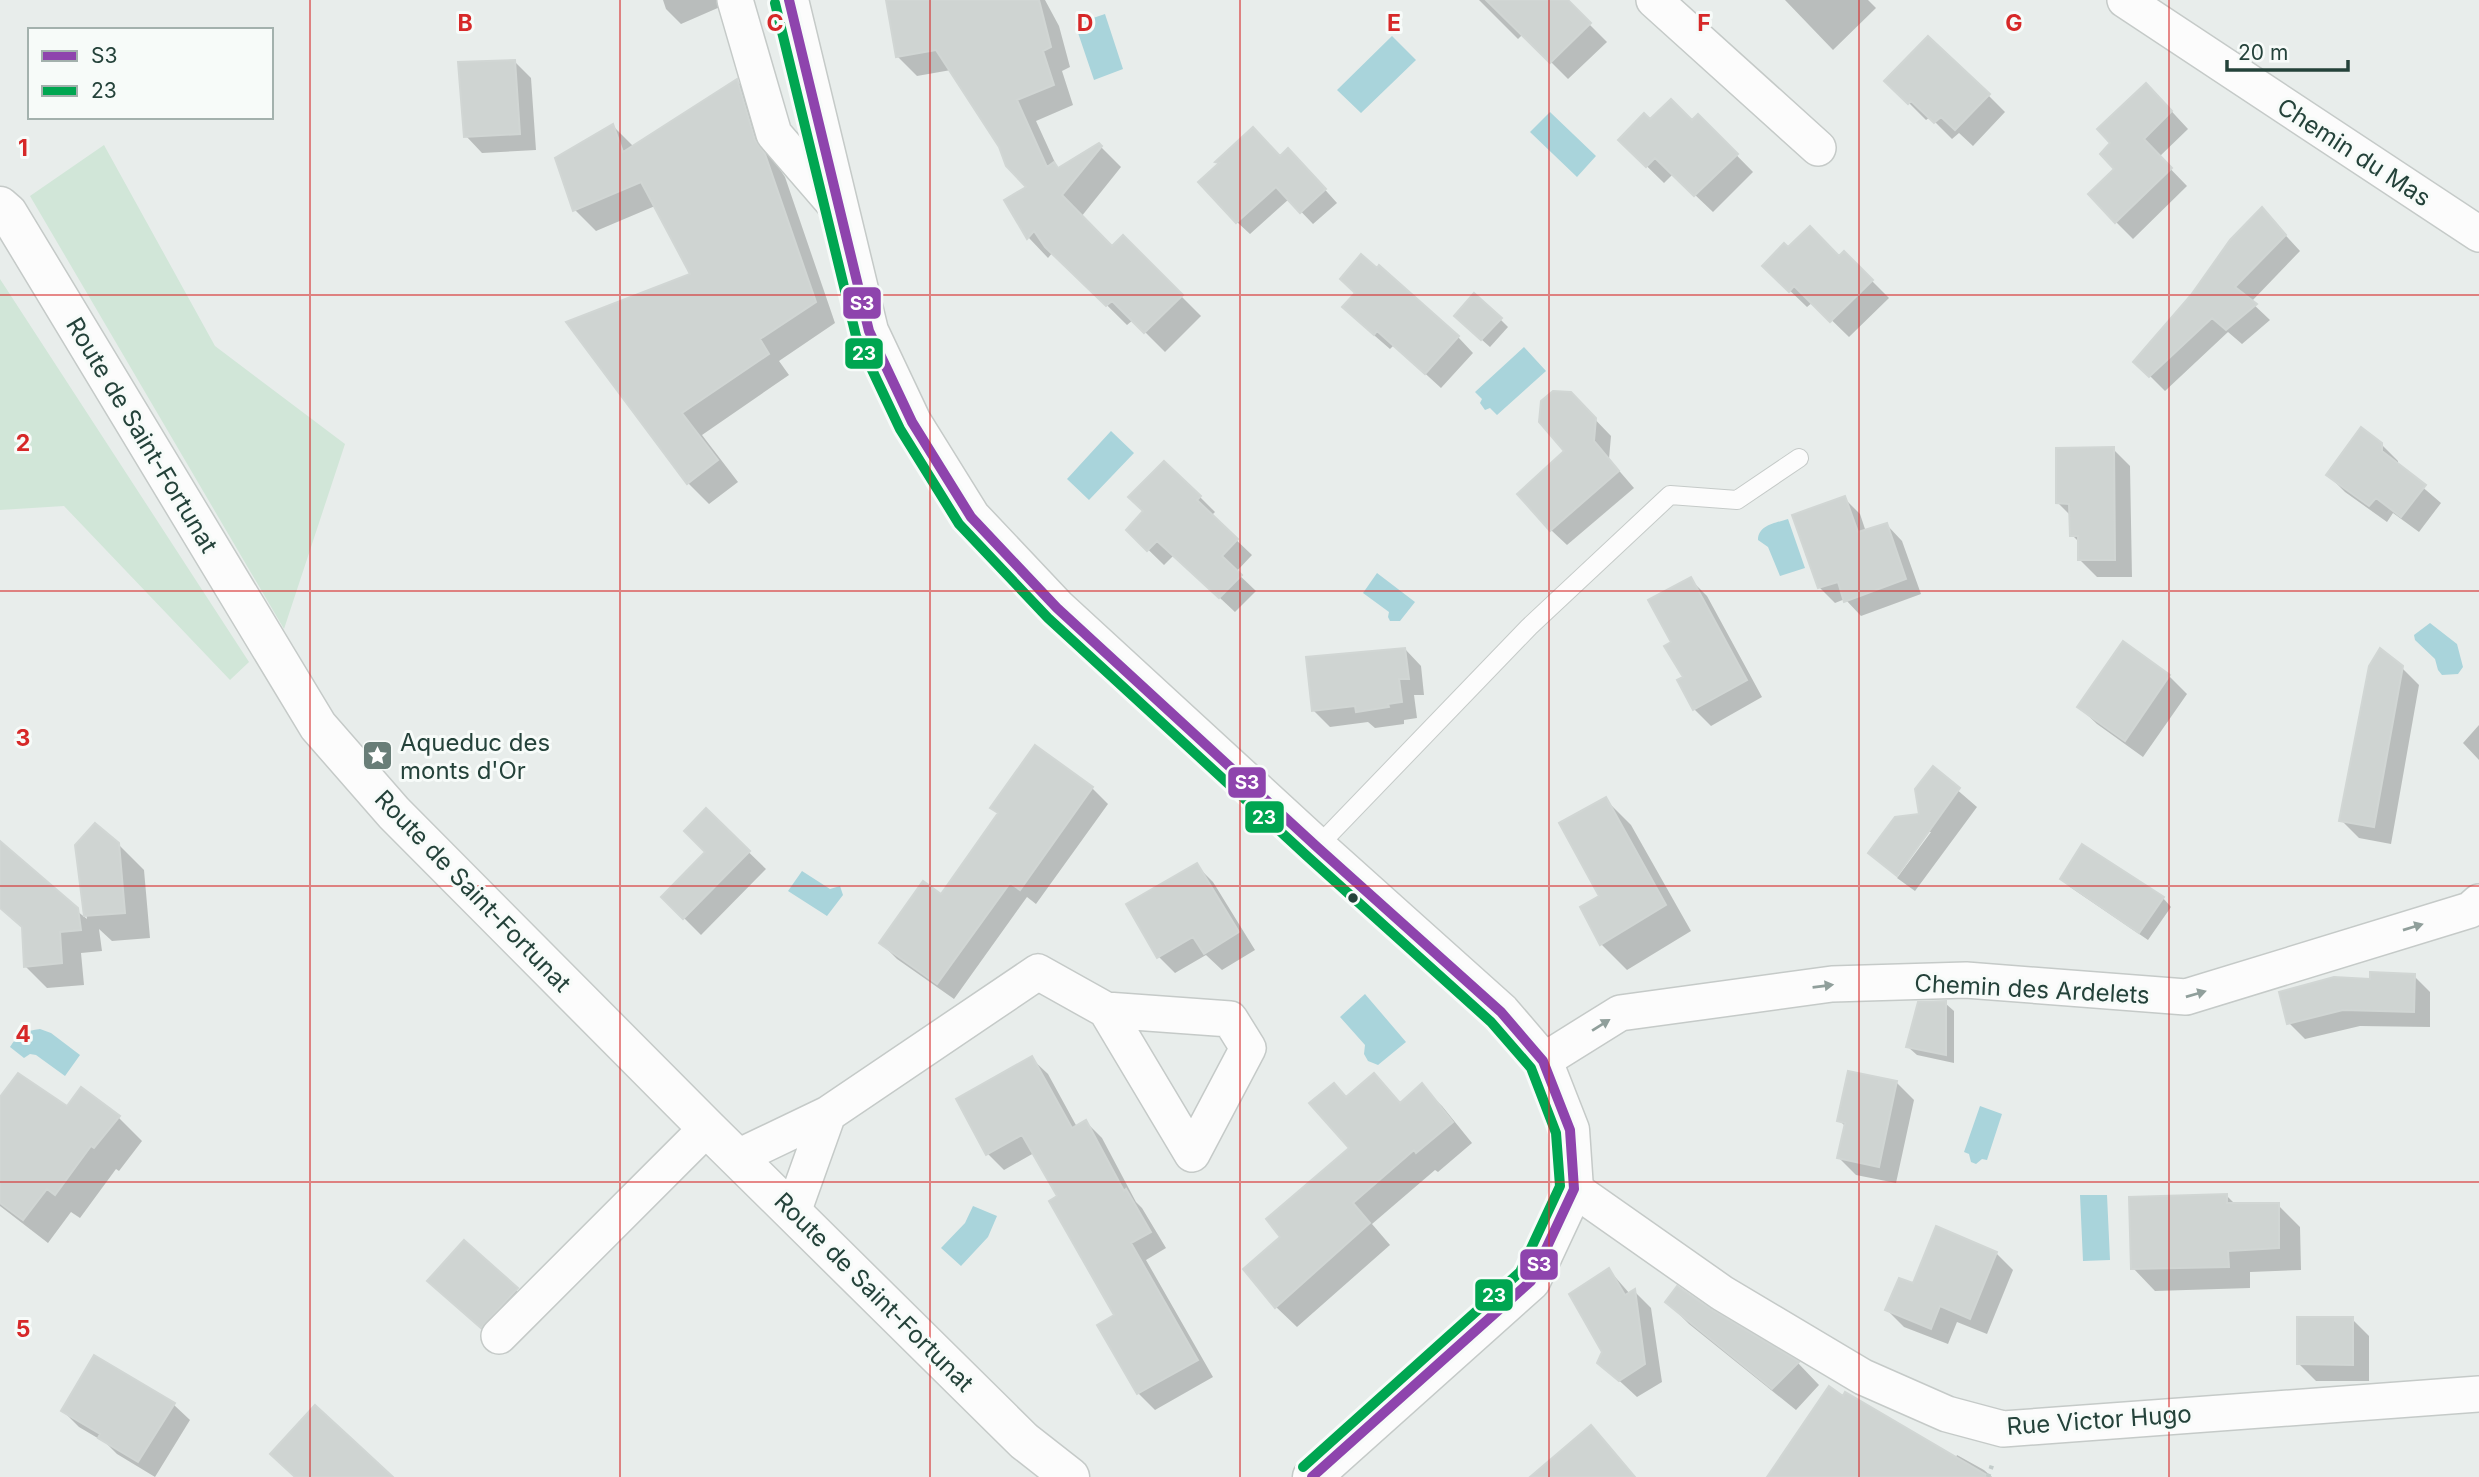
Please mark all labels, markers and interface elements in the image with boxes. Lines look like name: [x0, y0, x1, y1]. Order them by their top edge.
text: B: [457, 9, 473, 37]
text: C: [766, 9, 784, 37]
text: D: [1077, 9, 1093, 37]
text: E: [1387, 9, 1401, 37]
text: F: [1697, 9, 1711, 37]
text: G: [2005, 9, 2023, 37]
legend: [28, 28, 273, 119]
scale bar: [2227, 28, 2348, 72]
text: 20 m: [2238, 40, 2288, 65]
text: S3: [91, 43, 117, 68]
text: 23: [91, 78, 117, 103]
street label: Chemin du Mas: [2272, 92, 2436, 212]
text: 1: [18, 134, 28, 162]
line badge: S3: [842, 286, 882, 320]
text: S3: [850, 292, 874, 315]
street label: Route de Saint-Fortunat: [60, 312, 224, 558]
line badge: 23: [844, 337, 884, 370]
text: 23: [852, 342, 876, 365]
text: 2: [16, 429, 30, 457]
text: 3: [16, 724, 30, 752]
place label: Aqueduc des monts d'Or: [400, 728, 550, 785]
place icon: Aqueduc des monts d'Or: [360, 739, 394, 773]
line badge: S3: [1227, 766, 1267, 799]
text: S3: [1235, 771, 1259, 794]
street label: Route de Saint-Fortunat: [369, 784, 577, 998]
line badge: 23: [1244, 800, 1285, 834]
text: 23: [1252, 806, 1276, 829]
unlabelled marker: [1346, 891, 1360, 905]
one-way arrow: [2403, 921, 2424, 932]
street label: Chemin des Ardelets: [1914, 968, 2150, 1010]
one-way arrow: [1812, 980, 1834, 991]
one-way arrow: [2185, 988, 2207, 999]
one-way arrow: [1591, 1018, 1610, 1031]
text: 4: [15, 1020, 31, 1048]
street label: Route de Saint-Fortunat: [769, 1187, 980, 1398]
line badge: S3: [1519, 1248, 1559, 1281]
text: S3: [1527, 1253, 1551, 1276]
line badge: 23: [1474, 1278, 1514, 1312]
text: 23: [1482, 1284, 1506, 1307]
text: 5: [16, 1315, 30, 1343]
street label: Rue Victor Hugo: [2006, 1399, 2192, 1441]

